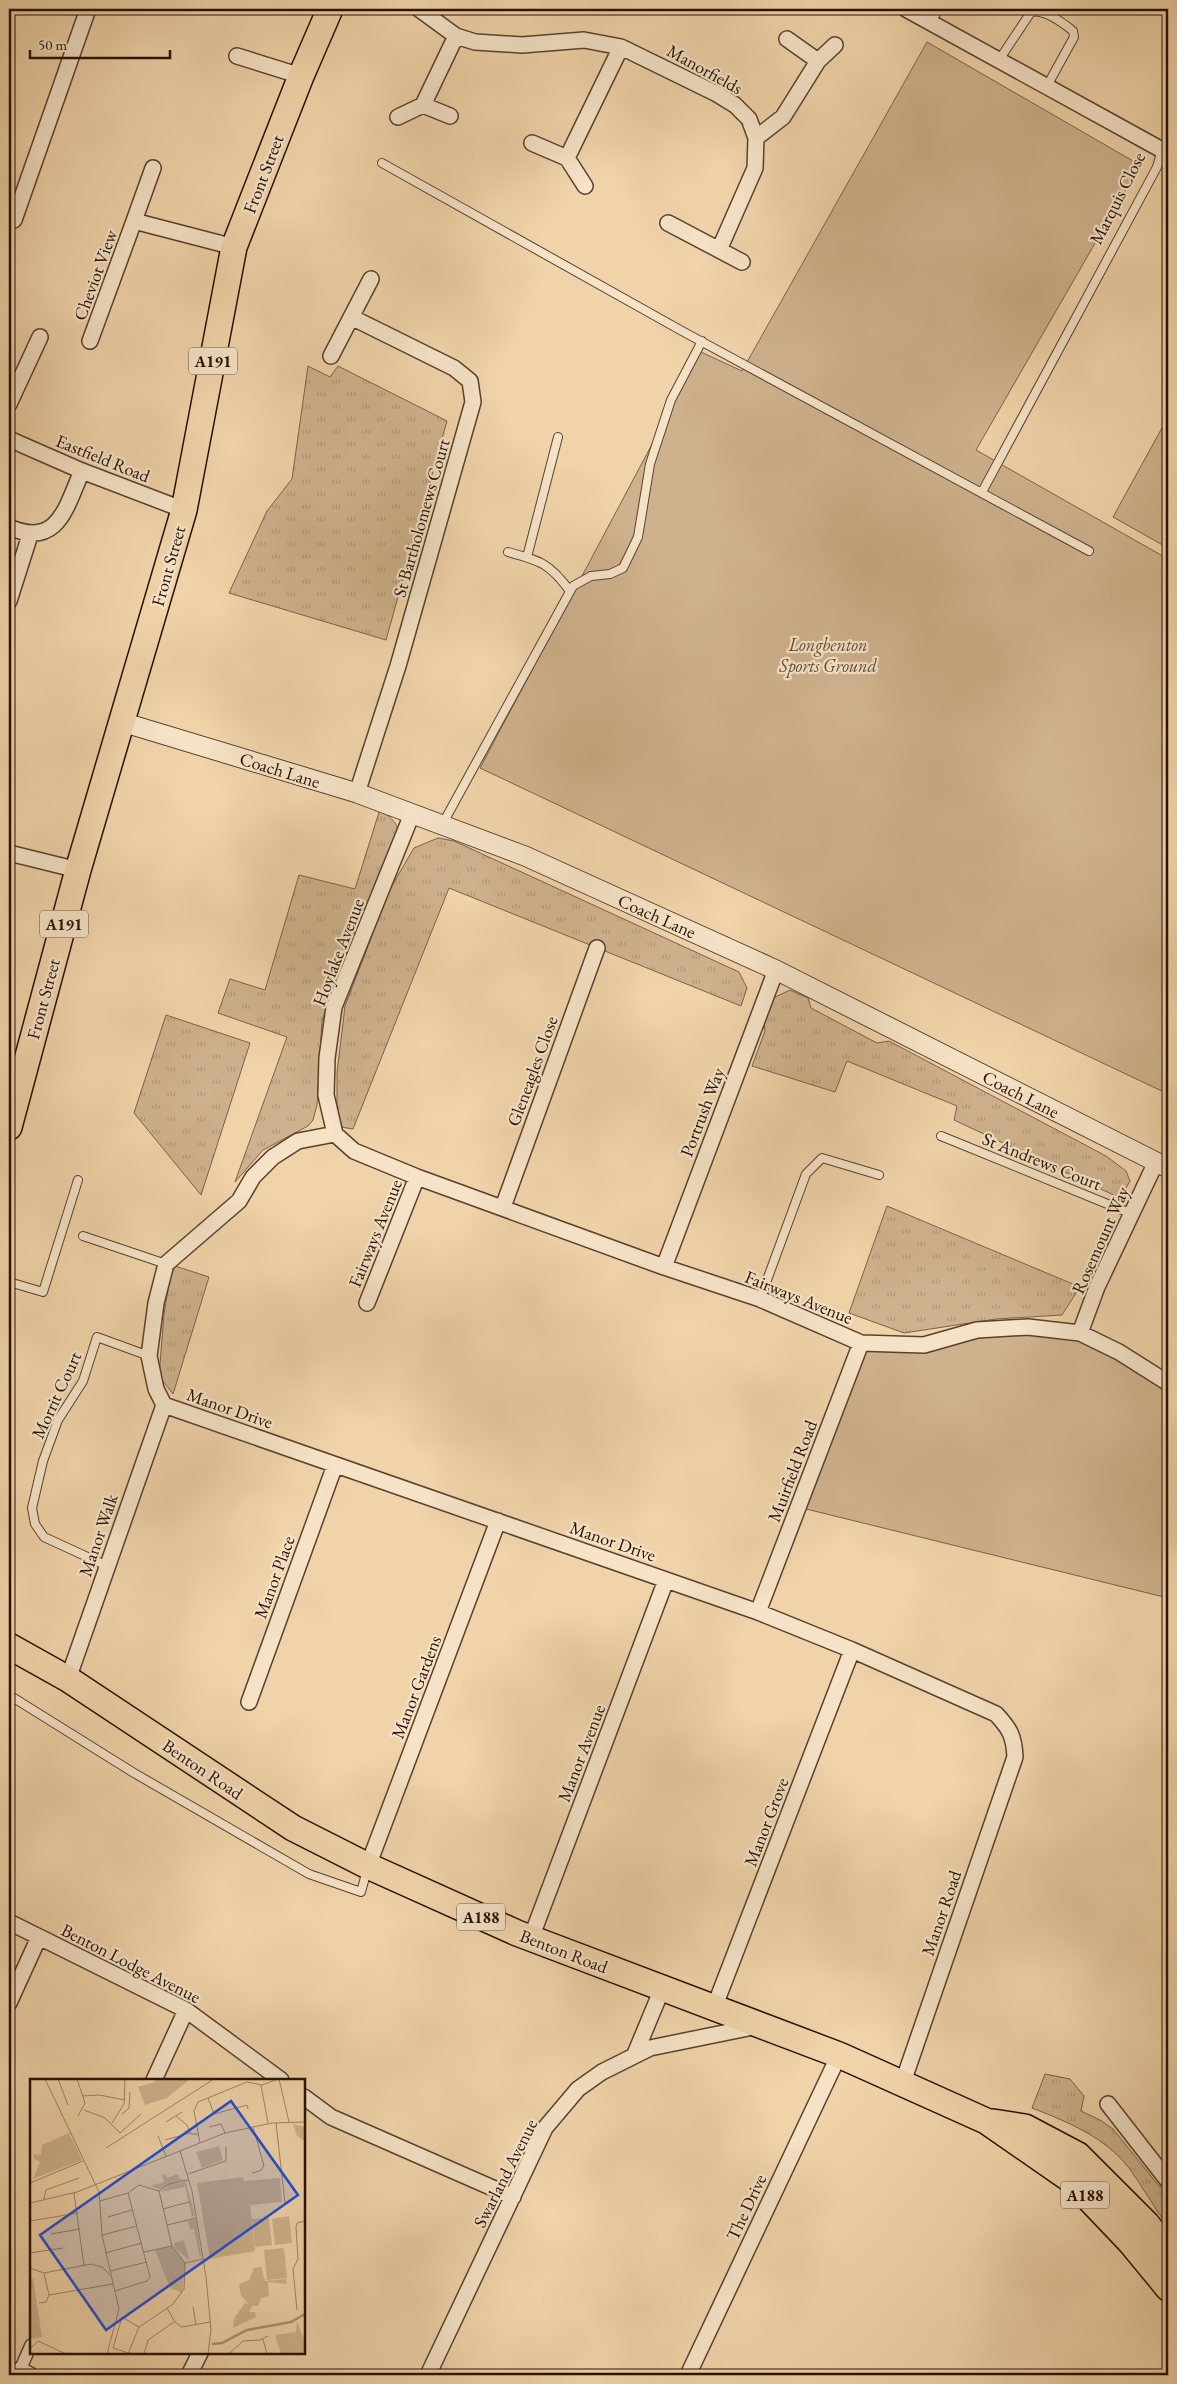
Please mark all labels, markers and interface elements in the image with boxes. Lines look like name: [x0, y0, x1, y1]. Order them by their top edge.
scale bar: [30, 28, 170, 60]
text: 50 m: [38, 35, 67, 54]
street label: Manorfields: [663, 39, 747, 99]
street label: Front Street: [237, 131, 289, 217]
street label: Marquis Close: [1084, 148, 1150, 248]
street label: Cheviot View: [68, 226, 122, 324]
road number: A191: [189, 348, 237, 374]
street label: Eastfield Road: [53, 429, 154, 488]
street label: St Bartholomews Court: [387, 436, 455, 600]
street label: Front Street: [146, 523, 191, 609]
park label: Longbenton Sports Ground: [778, 633, 877, 678]
street label: Coach Lane: [237, 747, 323, 793]
street label: Coach Lane: [614, 889, 700, 943]
street label: Hoylake Avenue: [307, 895, 369, 1009]
road number: A191: [40, 911, 88, 938]
street label: Front Street: [21, 956, 65, 1042]
street label: Gleneagles Close: [501, 1013, 563, 1129]
street label: Portrush Way: [675, 1064, 730, 1160]
street label: Coach Lane: [979, 1065, 1063, 1123]
street label: St Andrews Court: [979, 1127, 1105, 1195]
street label: Fairways Avenue: [343, 1176, 407, 1290]
street label: Rosemount Way: [1066, 1183, 1134, 1297]
street label: Fairways Avenue: [742, 1265, 856, 1329]
street label: Morrit Court: [26, 1348, 86, 1442]
street label: Manor Drive: [184, 1383, 276, 1433]
street label: Muirfield Road: [762, 1416, 822, 1525]
street label: Manor Walk: [73, 1490, 123, 1579]
street label: Manor Drive: [567, 1516, 659, 1566]
street label: Manor Place: [248, 1532, 300, 1622]
street label: Manor Gardens: [386, 1632, 446, 1742]
street label: Manor Avenue: [552, 1701, 610, 1805]
street label: Benton Road: [158, 1734, 248, 1805]
street label: Manor Grove: [739, 1774, 793, 1870]
street label: Manor Road: [916, 1866, 967, 1959]
road number: A188: [457, 1904, 505, 1930]
street label: Benton Lodge Avenue: [57, 1918, 205, 2008]
street label: Benton Road: [517, 1924, 612, 1979]
inset map: [30, 2079, 305, 2354]
street label: Swarland Avenue: [468, 2115, 542, 2231]
street label: The Drive: [721, 2170, 771, 2244]
road number: A188: [1061, 2182, 1109, 2208]

